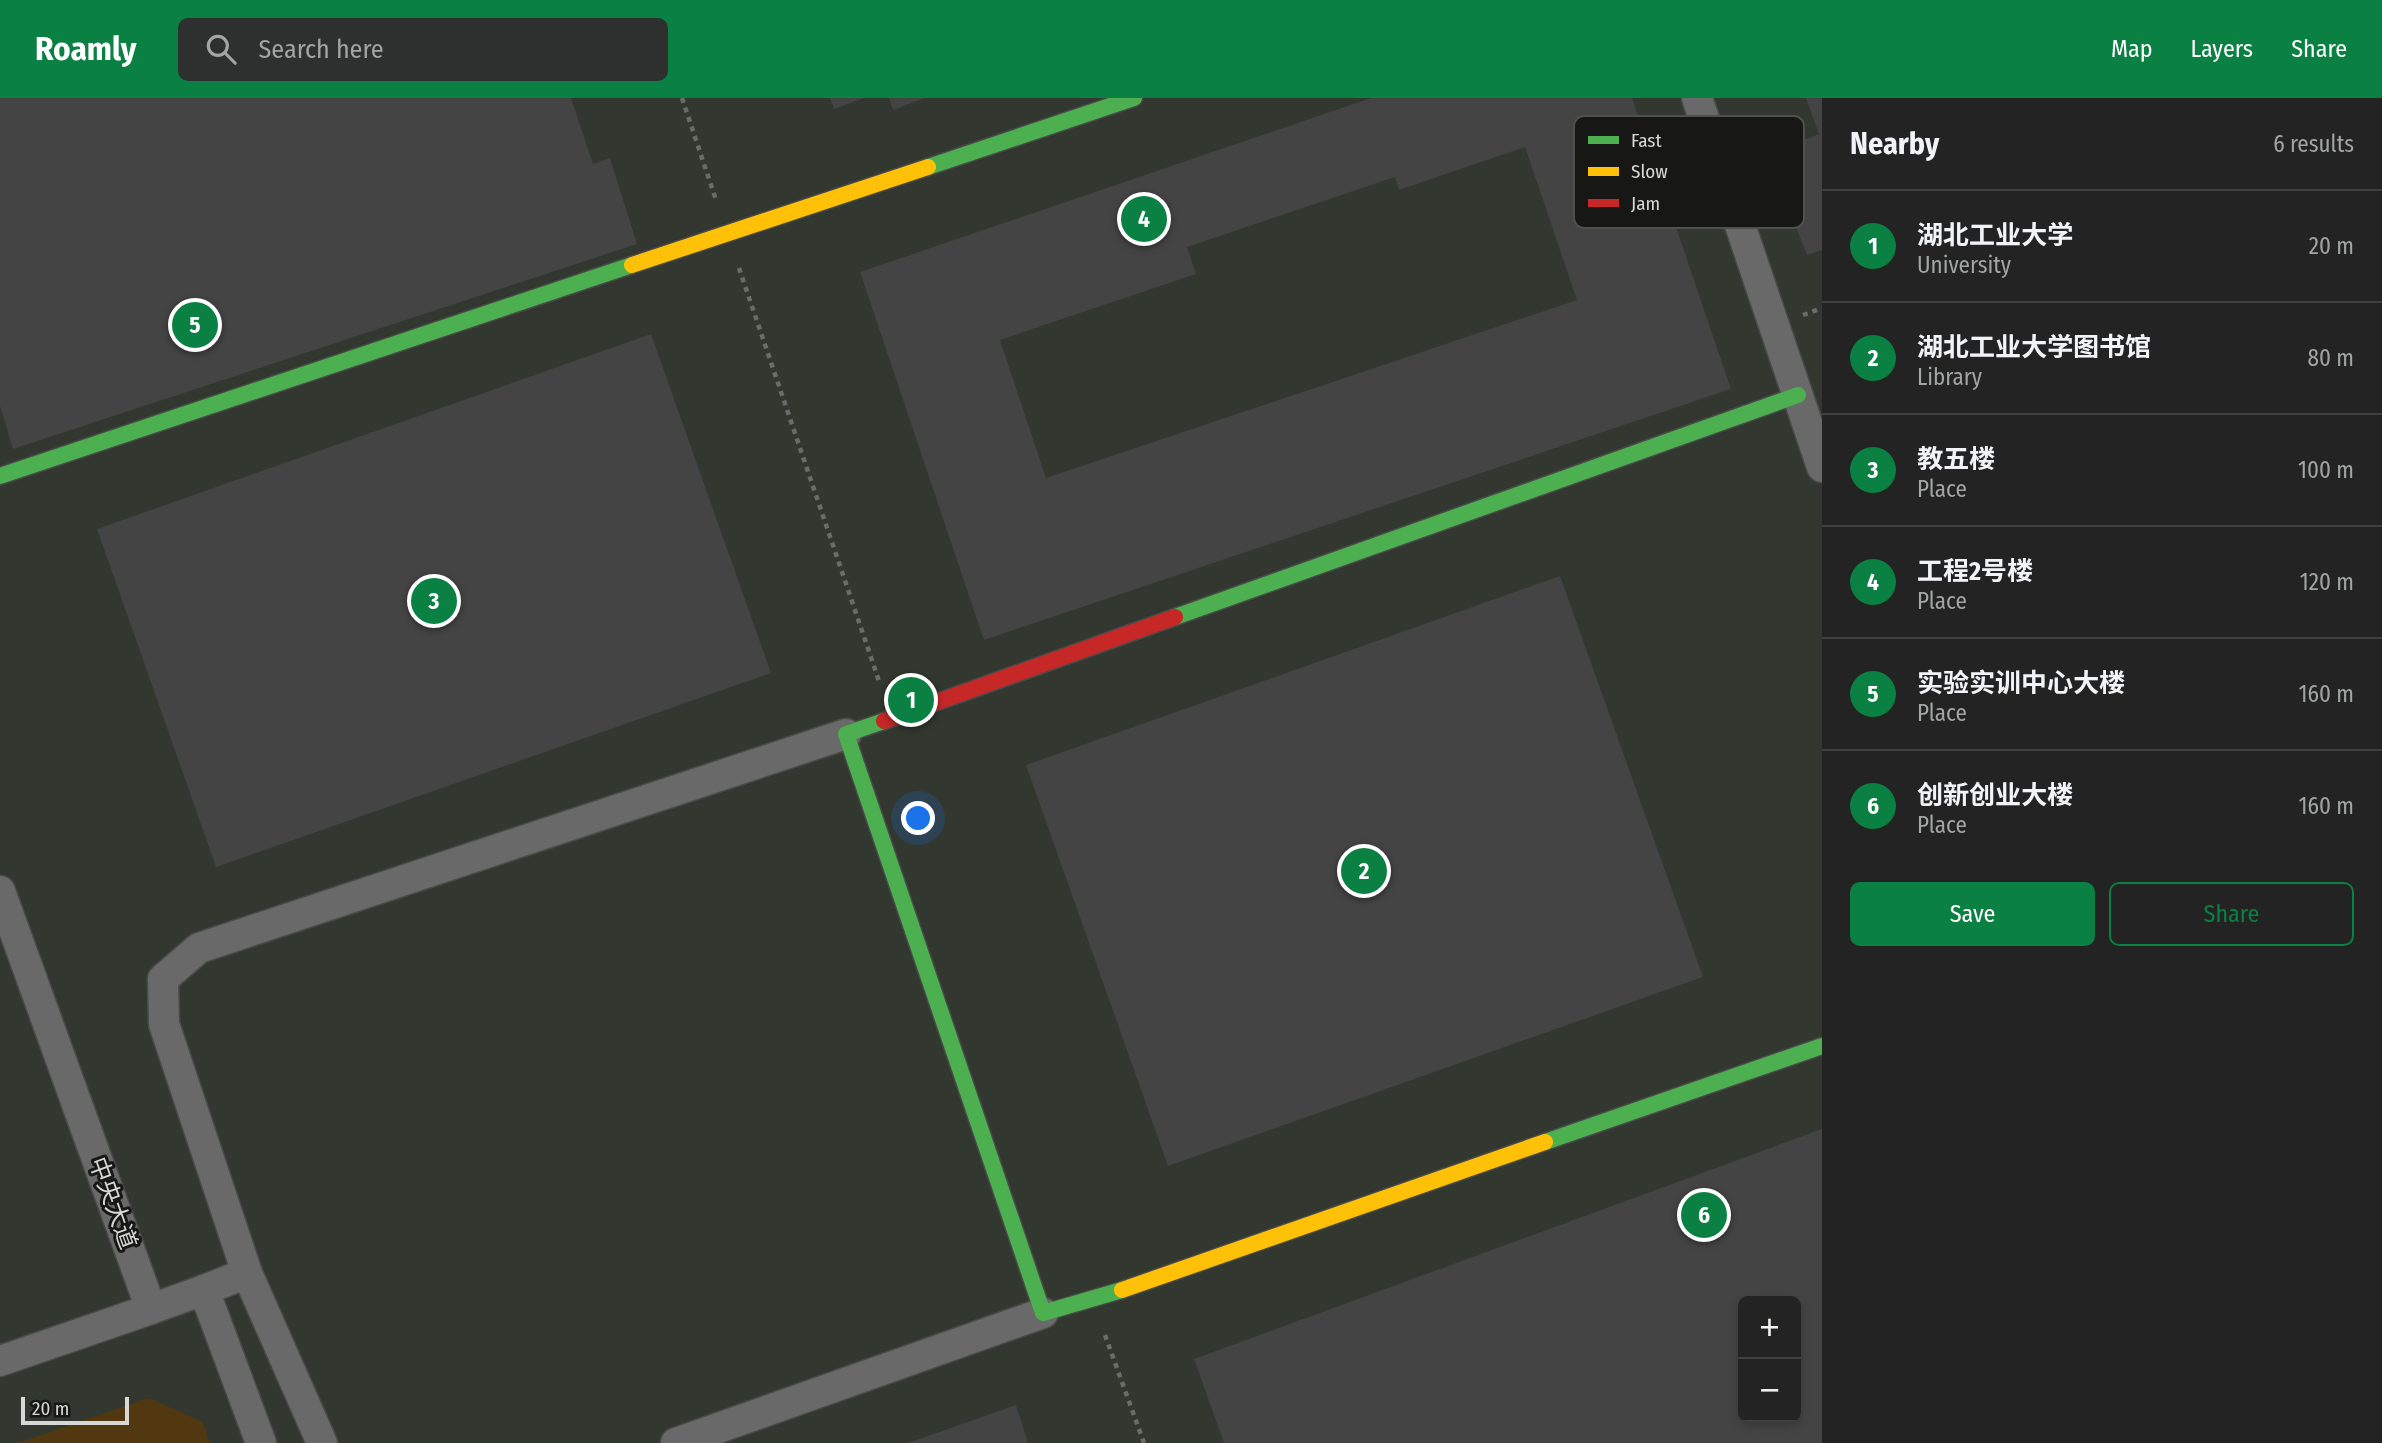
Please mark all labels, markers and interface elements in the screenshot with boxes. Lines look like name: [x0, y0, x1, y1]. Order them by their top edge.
search box: [178, 18, 668, 81]
text: Roamly: [35, 29, 136, 69]
icon: search: [202, 30, 240, 68]
text: Search here: [258, 34, 384, 65]
text: Map: [2111, 35, 2153, 63]
text: Layers: [2191, 35, 2253, 63]
text: Share: [2291, 35, 2347, 63]
legend: [1574, 116, 1804, 228]
text: Nearby: [1850, 126, 1939, 162]
text: Fast: [1631, 129, 1662, 152]
text: 6 results: [2273, 130, 2354, 158]
text: Slow: [1631, 160, 1668, 183]
text: Jam: [1631, 192, 1660, 215]
pin: 4: [1121, 193, 1167, 245]
text: 湖北工业大学: [1917, 220, 2073, 251]
text: 1: [1868, 232, 1878, 260]
text: 20 m: [2309, 232, 2354, 260]
text: University: [1917, 251, 2011, 279]
pin: 5: [172, 299, 218, 351]
text: 湖北工业大学图书馆: [1917, 332, 2151, 363]
text: 2: [1868, 344, 1878, 372]
text: 80 m: [2307, 344, 2354, 372]
text: Library: [1917, 363, 1982, 391]
text: 教五楼: [1917, 444, 1995, 475]
text: 3: [1868, 456, 1878, 484]
text: 100 m: [2298, 456, 2354, 484]
text: Place: [1917, 475, 1967, 503]
text: 工程2号楼: [1917, 556, 2033, 587]
text: 4: [1867, 568, 1879, 596]
text: 120 m: [2300, 568, 2354, 596]
pin: 3: [411, 575, 457, 627]
text: Place: [1917, 587, 1967, 615]
text: 实验实训中心大楼: [1917, 668, 2125, 699]
pin: 1: [888, 674, 934, 726]
text: 5: [1867, 680, 1879, 708]
text: 160 m: [2299, 680, 2354, 708]
text: Place: [1917, 699, 1967, 727]
text: 创新创业大楼: [1917, 780, 2073, 811]
text: 6: [1867, 792, 1879, 820]
text: 160 m: [2299, 792, 2354, 820]
your location: [901, 801, 935, 835]
text: Place: [1917, 811, 1967, 839]
pin: 2: [1341, 845, 1387, 897]
button: Save: [1850, 882, 2095, 946]
button: Share: [2109, 882, 2354, 946]
street label: 中央大道: [83, 1153, 143, 1253]
pin: 6: [1681, 1189, 1727, 1241]
map controls: [1738, 1296, 1801, 1422]
button: +: [1738, 1296, 1801, 1359]
button: −: [1738, 1359, 1801, 1422]
scale bar: [21, 1394, 130, 1426]
text: 20 m: [32, 1397, 69, 1420]

